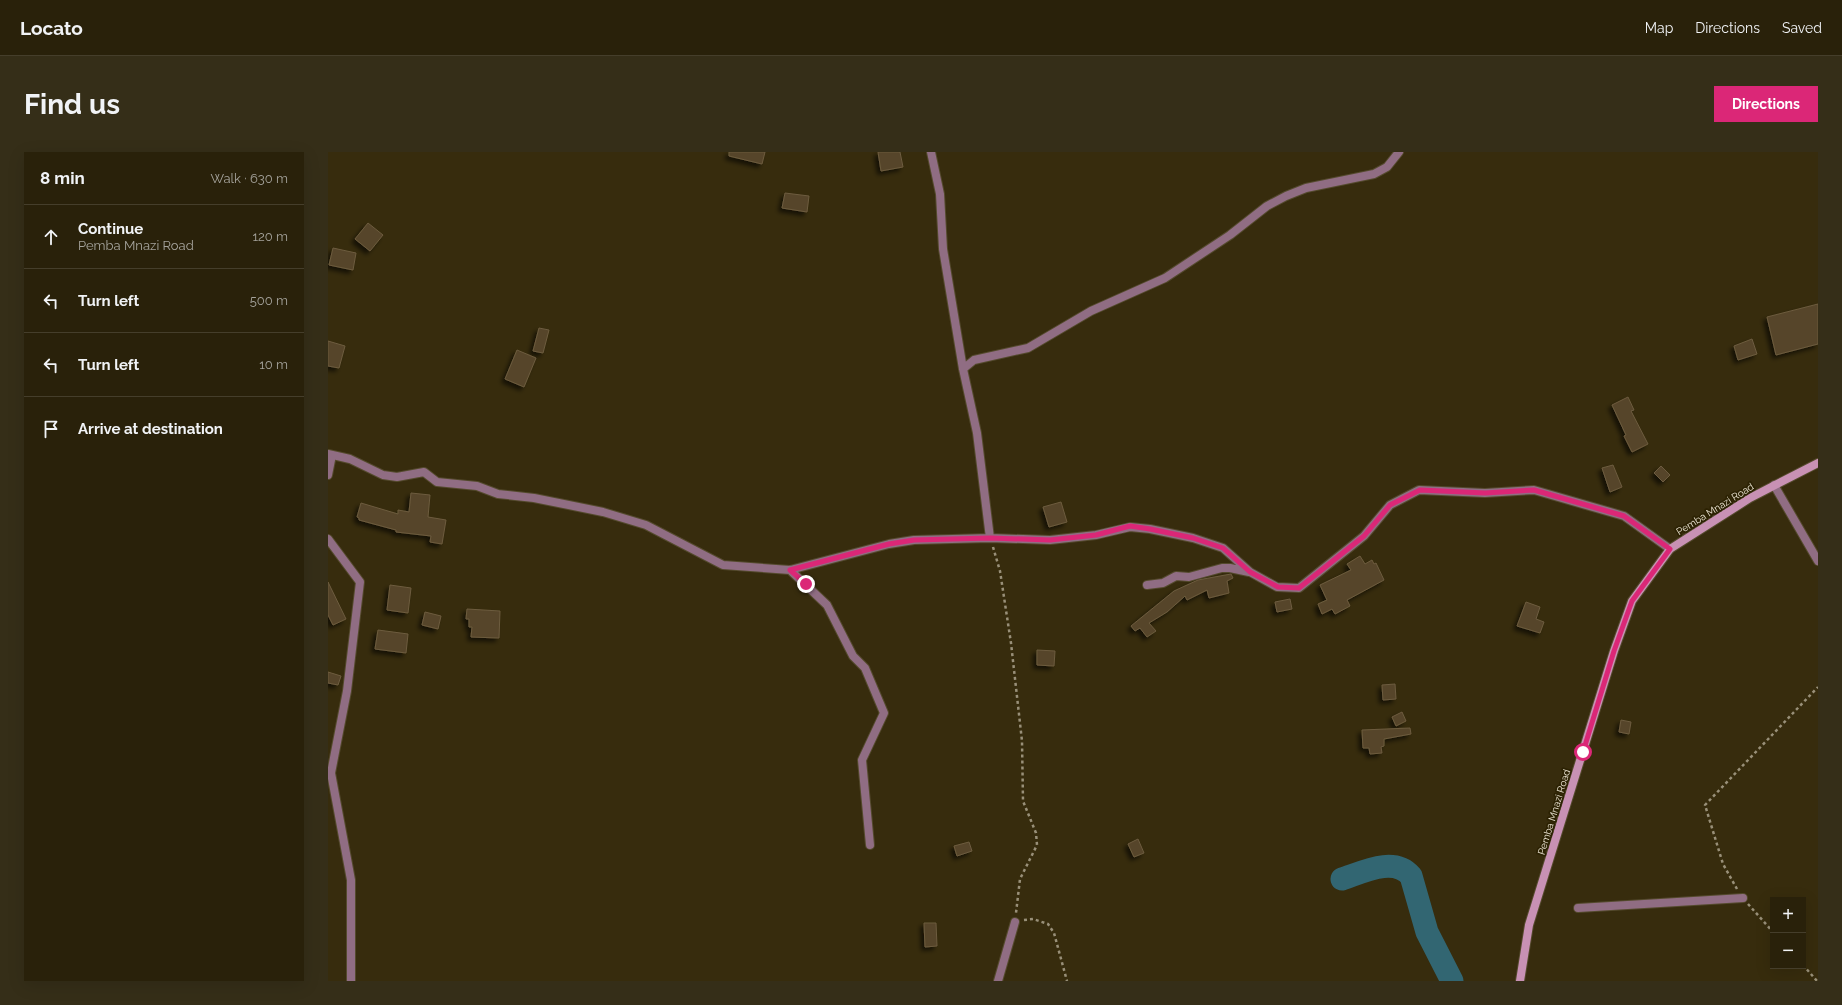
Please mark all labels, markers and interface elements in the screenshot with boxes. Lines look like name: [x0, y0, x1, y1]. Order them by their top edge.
text: Locato: [20, 17, 83, 39]
text: Map: [1645, 20, 1673, 36]
text: Directions: [1695, 20, 1760, 36]
text: Saved: [1782, 20, 1822, 36]
button: Directions: [1714, 86, 1818, 122]
text: Find us: [24, 88, 120, 121]
text: 8 min: [40, 168, 85, 188]
text: Walk · 630 m: [210, 171, 288, 186]
text: Continue: [78, 220, 143, 238]
icon: ahead: [40, 226, 62, 248]
text: 120 m: [252, 229, 288, 244]
text: Pemba Mnazi Road: [78, 238, 194, 253]
icon: left: [40, 290, 62, 312]
text: Turn left: [78, 292, 139, 310]
text: 500 m: [250, 293, 288, 308]
icon: left: [40, 354, 62, 376]
text: Turn left: [78, 356, 139, 374]
text: 10 m: [259, 357, 288, 372]
icon: arrive: [40, 418, 62, 440]
text: Arrive at destination: [78, 420, 223, 438]
street label: Pemba Mnazi Road: [1674, 481, 1756, 537]
route end: [797, 575, 815, 593]
route start: [1574, 743, 1592, 761]
street label: Pemba Mnazi Road: [1536, 768, 1572, 856]
map controls: [1770, 897, 1806, 969]
button: +: [1770, 897, 1806, 933]
button: −: [1770, 933, 1806, 969]

